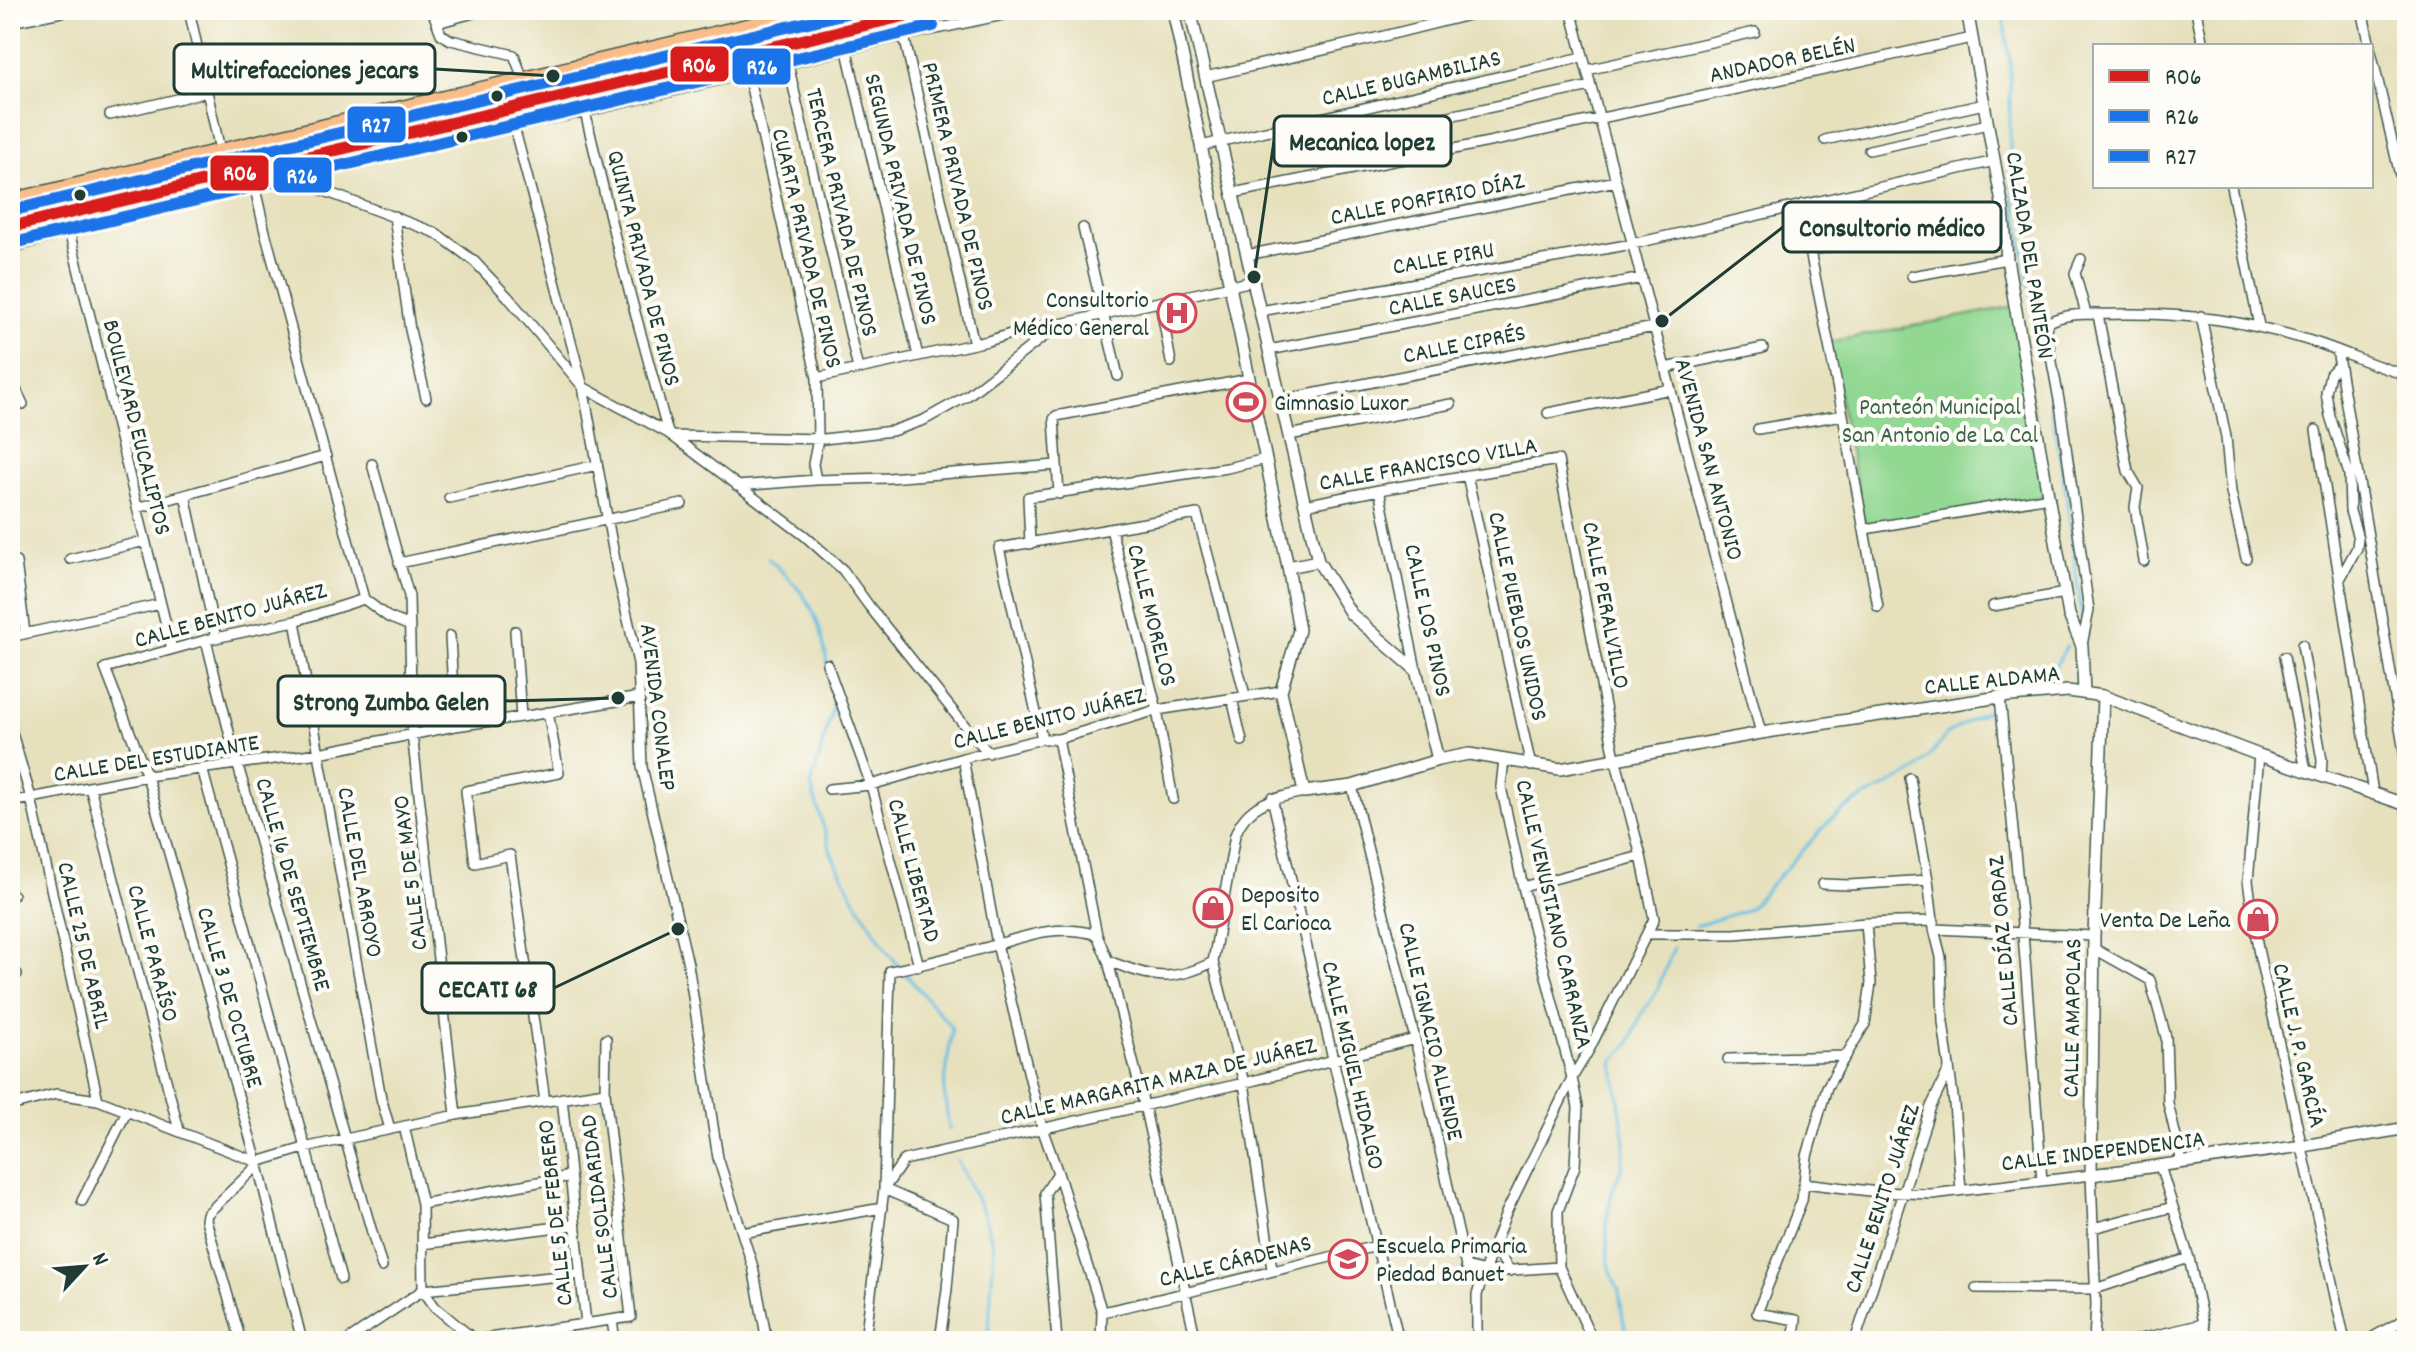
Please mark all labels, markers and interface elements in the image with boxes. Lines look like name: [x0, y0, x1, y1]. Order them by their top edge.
street label: ANDADOR BELÉN: [1706, 30, 1859, 94]
street label: CALLE BUGAMBILIAS: [1319, 43, 1505, 117]
callout: Multirefacciones jecars: [174, 44, 435, 94]
legend: [2093, 44, 2373, 188]
line badge: R06: [669, 45, 730, 83]
line badge: R26: [731, 47, 792, 86]
text: R06: [682, 52, 716, 83]
text: Multirefacciones jecars: [191, 54, 419, 91]
text: R26: [746, 54, 778, 85]
street label: PRIMERA PRIVADA DE PINOS: [911, 59, 1001, 314]
text: R06: [2165, 62, 2202, 96]
street label: SEGUNDA PRIVADA DE PINOS: [854, 71, 945, 329]
street label: TERCERA PRIVADA DE PINOS: [795, 85, 885, 340]
unlabelled marker: [489, 88, 505, 104]
text: R26: [2165, 102, 2199, 136]
line badge: R27: [346, 105, 407, 144]
text: R27: [362, 112, 391, 143]
callout: Mecanica lopez: [1274, 116, 1451, 166]
street label: CUARTA PRIVADA DE PINOS: [761, 125, 849, 372]
text: Mecanica lopez: [1289, 126, 1436, 163]
unlabelled marker: [454, 129, 470, 145]
text: R27: [2165, 142, 2196, 176]
street label: QUINTA PRIVADA DE PINOS: [596, 147, 688, 390]
street label: CALZADA DEL PANTEÓN: [1995, 149, 2061, 361]
line badge: R06: [209, 154, 270, 192]
line badge: R26: [272, 156, 333, 194]
text: R06: [223, 160, 257, 191]
text: R26: [286, 163, 318, 194]
street label: CALLE PORFIRIO DÍAZ: [1328, 165, 1528, 236]
unlabelled marker: [72, 187, 88, 203]
callout: Consultorio médico: [1783, 202, 2001, 252]
text: Consultorio médico: [1799, 212, 1985, 249]
street label: CALLE PIRU: [1390, 234, 1497, 286]
street label: CALLE SAUCES: [1386, 269, 1519, 327]
place label: Consultorio Médico General: [1013, 285, 1149, 347]
hospital icon: Consultorio Médico General: [1156, 292, 1198, 334]
street label: BOULEVARD EUCALIPTOS: [92, 316, 178, 539]
street label: CALLE CIPRÉS: [1400, 317, 1529, 374]
street label: AVENIDA SAN ANTONIO: [1664, 355, 1750, 565]
sports icon: Gimnasio Luxor: [1225, 381, 1267, 423]
place label: Gimnasio Luxor: [1274, 388, 1409, 422]
park label: Panteón Municipal San Antonio de La Cal: [1842, 392, 2039, 454]
street label: CALLE FRANCISCO VILLA: [1317, 430, 1540, 502]
street label: CALLE PUEBLOS UNIDOS: [1477, 509, 1555, 724]
street label: CALLE PERALVILLO: [1571, 519, 1637, 692]
street label: CALLE MORELOS: [1116, 541, 1184, 690]
street label: CALLE LOS PINOS: [1393, 541, 1459, 700]
street label: CALLE BENITO JUÁREZ: [131, 575, 331, 659]
street label: AVENIDA CONALEP: [629, 622, 683, 793]
street label: CALLE ALDAMA: [1923, 658, 2062, 706]
callout: Strong Zumba Gelen: [278, 676, 505, 726]
street label: CALLE BENITO JUÁREZ: [950, 679, 1150, 760]
text: Strong Zumba Gelen: [293, 686, 489, 723]
street label: CALLE DEL ESTUDIANTE: [51, 727, 262, 793]
street label: CALLE 16 DE SEPTIEMBRE: [244, 774, 338, 996]
street label: CALLE VENUSTIANO CARRANZA: [1505, 777, 1600, 1053]
street label: CALLE DEL ARROYO: [326, 785, 390, 960]
street label: CALLE 5 DE MAYO: [386, 793, 438, 952]
street label: CALLE LIBERTAD: [877, 795, 948, 946]
street label: CALLE DÍAZ ORDAZ: [1981, 854, 2029, 1027]
street label: CALLE 25 DE ABRIL: [46, 859, 118, 1033]
place label: Deposito El Carioca: [1241, 880, 1332, 942]
street label: CALLE PARAÍSO: [116, 881, 186, 1026]
shop icon: Deposito El Carioca: [1192, 887, 1234, 929]
shop icon: Venta De Leña: [2237, 898, 2279, 940]
street label: CALLE 3 DE OCTUBRE: [186, 903, 270, 1092]
place label: Venta De Leña: [2100, 905, 2231, 939]
street label: CALLE IGNACIO ALLENDE: [1387, 919, 1471, 1144]
street label: CALLE AMAPOLAS: [2056, 938, 2092, 1098]
street label: CALLE MIGUEL HIDALGO: [1311, 958, 1392, 1173]
street label: CALLE J. P. GARCÍA: [2262, 960, 2333, 1131]
callout: CECATI 68: [422, 963, 554, 1013]
text: CECATI 68: [438, 973, 538, 1010]
street label: CALLE MARGARITA MAZA DE JUÁREZ: [997, 1030, 1320, 1136]
street label: CALLE BENITO JUÁREZ: [1837, 1099, 1931, 1298]
street label: CALLE SOLIDARIDAD: [573, 1113, 629, 1301]
street label: CALLE 5 DE FEBRERO: [530, 1118, 584, 1308]
street label: CALLE INDEPENDENCIA: [2000, 1124, 2207, 1182]
north arrow: [44, 1227, 124, 1307]
street label: CALLE CÁRDENAS: [1156, 1228, 1315, 1298]
place label: Escuela Primaria Piedad Banuet: [1376, 1231, 1527, 1293]
school or university icon: Escuela Primaria Piedad Banuet: [1327, 1238, 1369, 1280]
text: N: [83, 1248, 115, 1272]

